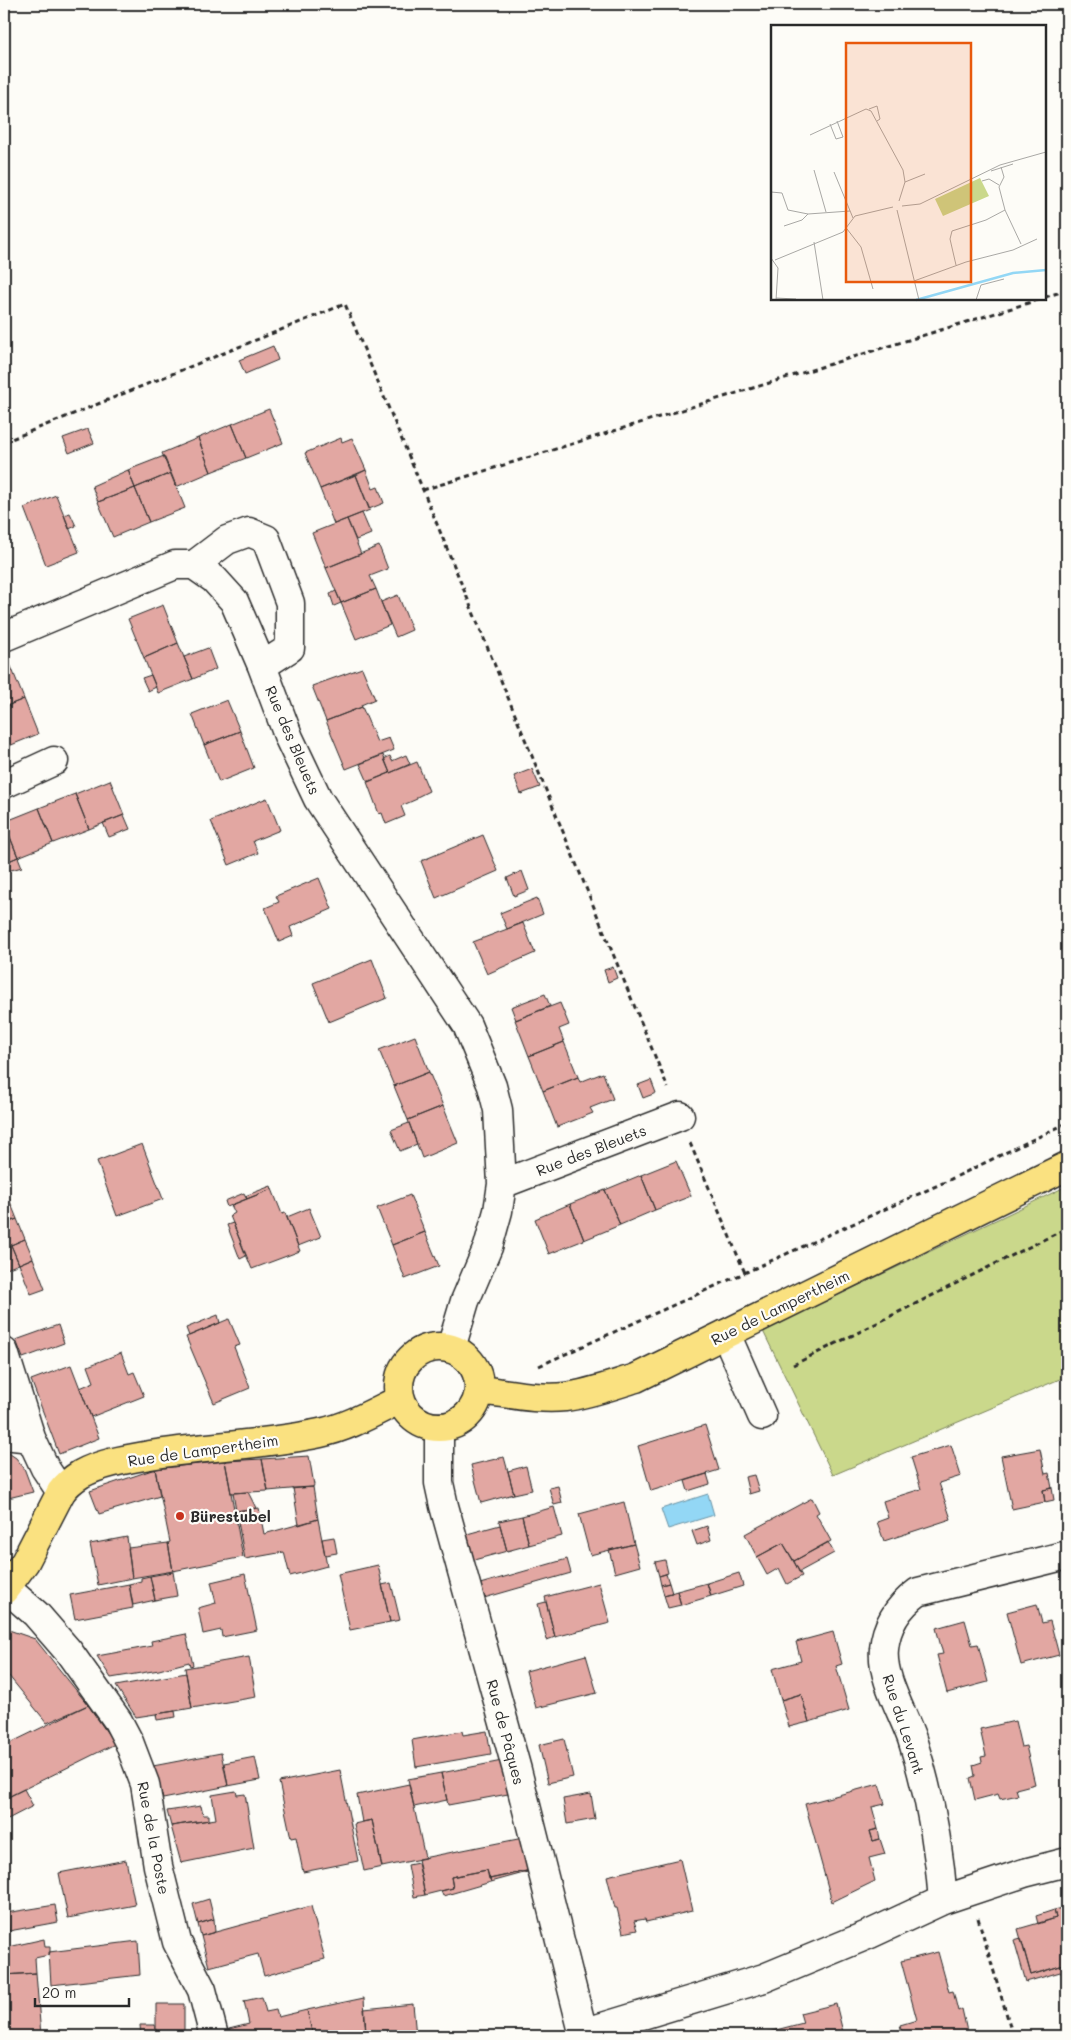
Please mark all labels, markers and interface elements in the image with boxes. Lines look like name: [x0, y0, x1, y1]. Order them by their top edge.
inset map: [771, 25, 1046, 300]
street label: Rue des Bleuets: [261, 682, 325, 798]
street label: Rue des Bleuets: [533, 1120, 649, 1180]
street label: Rue de Lampertheim: [707, 1265, 853, 1349]
street label: Rue de Lampertheim: [127, 1430, 279, 1470]
place label: Bürestubel: [190, 1506, 271, 1526]
marker: Bürestubel: [174, 1510, 186, 1522]
street label: Rue du Levant: [878, 1672, 930, 1776]
street label: Rue de Pâques: [482, 1677, 530, 1787]
street label: Rue de la Poste: [133, 1780, 175, 1896]
scale bar: [35, 1975, 129, 2007]
text: 20 m: [42, 1982, 76, 2002]

